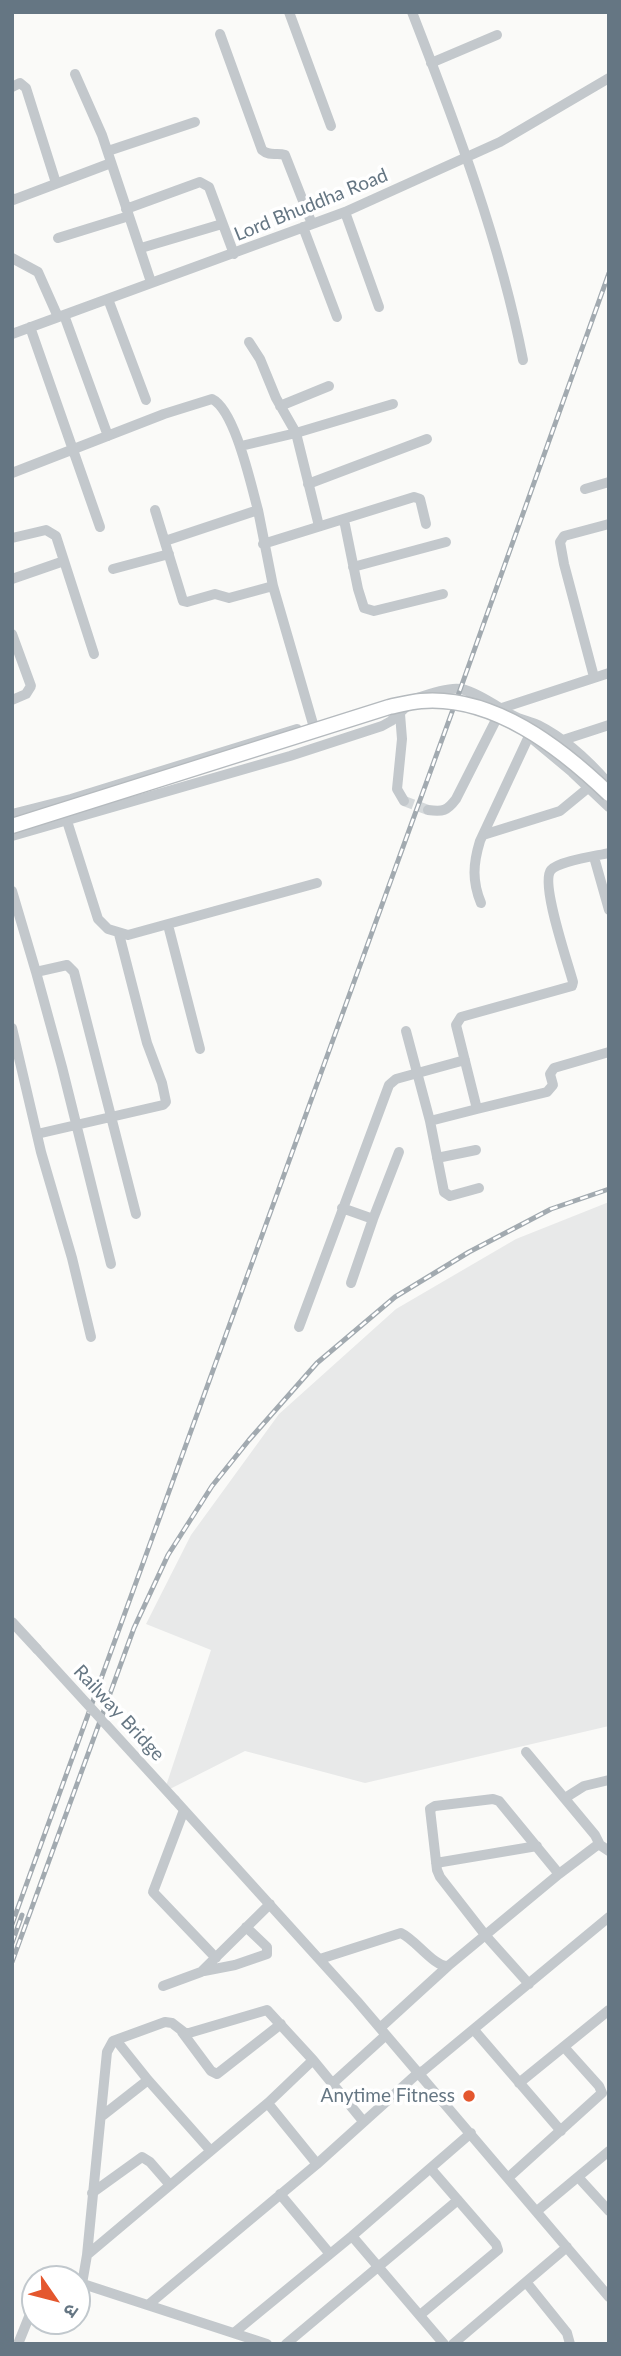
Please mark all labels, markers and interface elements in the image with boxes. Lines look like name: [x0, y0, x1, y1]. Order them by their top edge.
street label: Lord Bhuddha Road: [231, 164, 391, 246]
street label: Railway Bridge: [69, 1660, 169, 1766]
place label: Anytime Fitness: [321, 2085, 455, 2107]
marker: Anytime Fitness: [461, 2088, 477, 2104]
north arrow: [21, 2265, 91, 2335]
text: उ: [59, 2300, 85, 2322]

